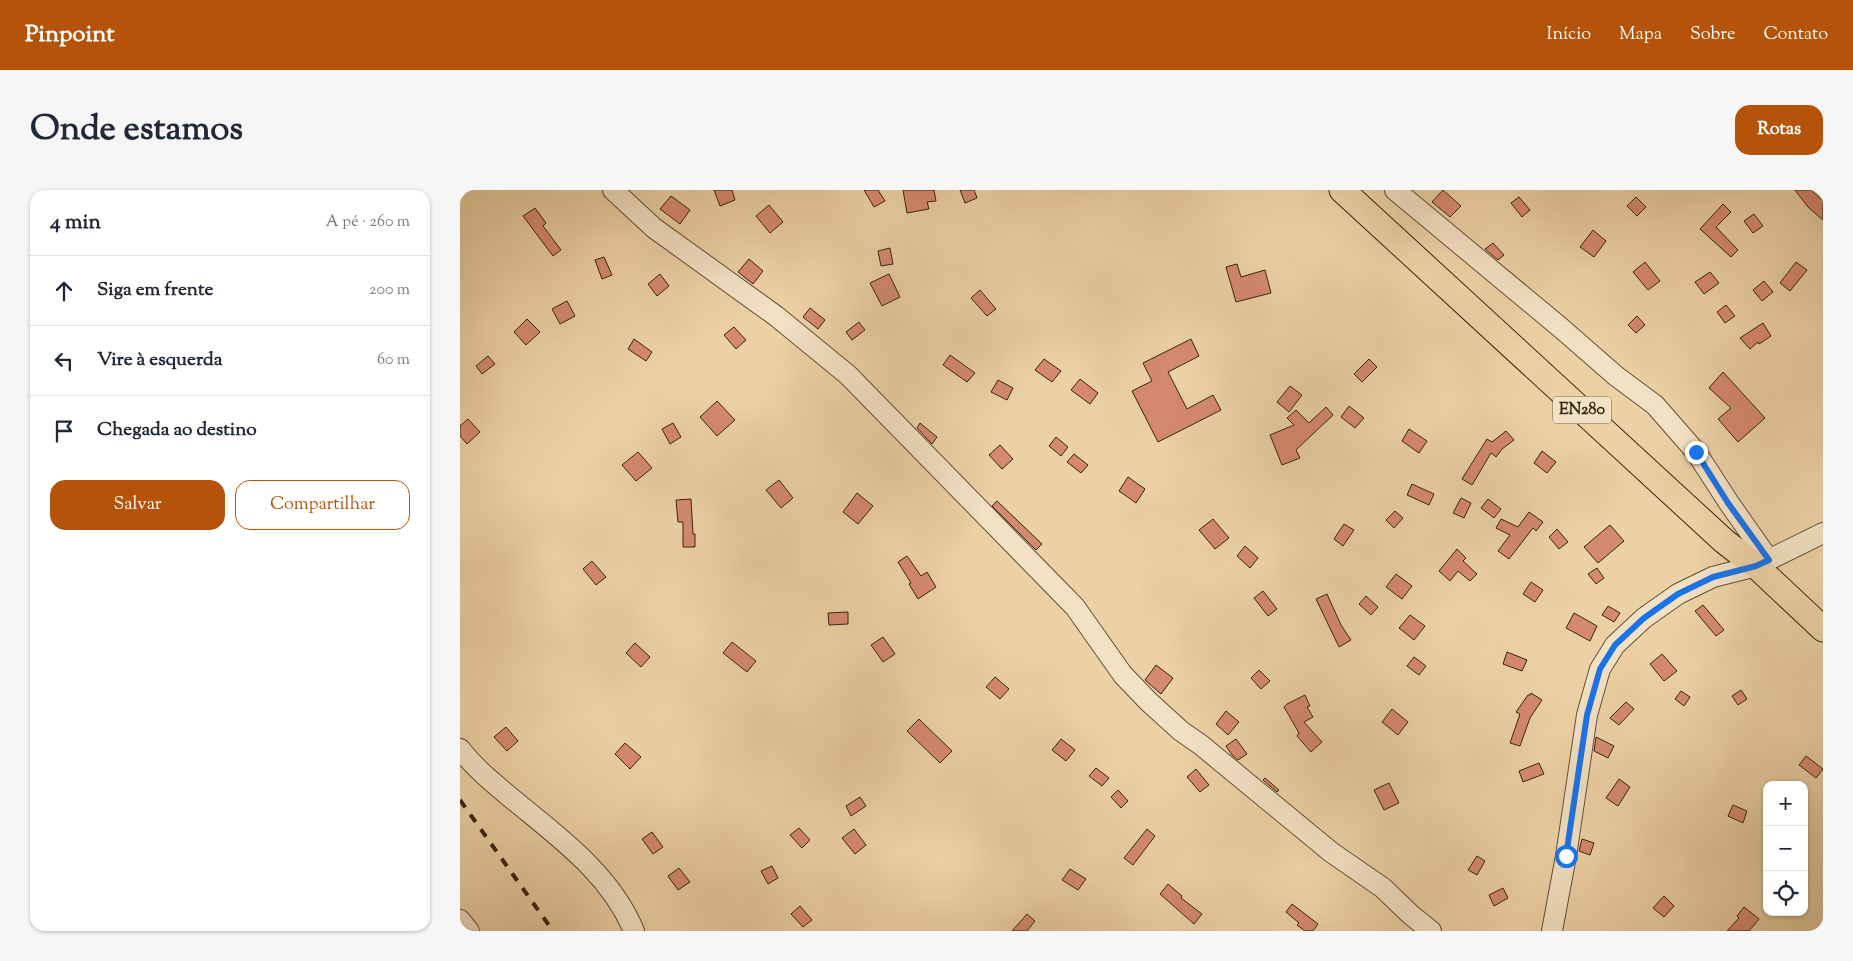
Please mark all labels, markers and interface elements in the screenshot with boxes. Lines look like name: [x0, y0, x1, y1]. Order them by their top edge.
text: Pinpoint: [25, 18, 114, 52]
text: Início: [1546, 22, 1591, 48]
text: Mapa: [1619, 22, 1662, 48]
text: Sobre: [1690, 22, 1735, 48]
text: Contato: [1763, 22, 1828, 48]
text: Onde estamos: [30, 105, 243, 156]
button: Rotas: [1735, 105, 1823, 155]
text: 4 min: [50, 208, 101, 238]
text: A pé · 260 m: [326, 211, 410, 234]
icon: ahead: [50, 277, 78, 305]
text: Siga em frente: [97, 277, 213, 304]
text: 200 m: [369, 279, 410, 302]
icon: left: [50, 347, 78, 375]
text: Vire à esquerda: [97, 347, 223, 374]
text: 60 m: [377, 349, 410, 372]
road number: EN280: [1553, 396, 1611, 424]
icon: arrive: [50, 417, 78, 445]
text: Chegada ao destino: [97, 417, 257, 444]
route end: [1685, 441, 1708, 464]
button: Salvar: [50, 480, 225, 530]
button: Compartilhar: [235, 480, 410, 530]
map controls: [1763, 781, 1808, 916]
button: +: [1763, 781, 1808, 826]
button: −: [1763, 826, 1808, 871]
route start: [1555, 845, 1578, 868]
button: locate: [1763, 871, 1808, 916]

